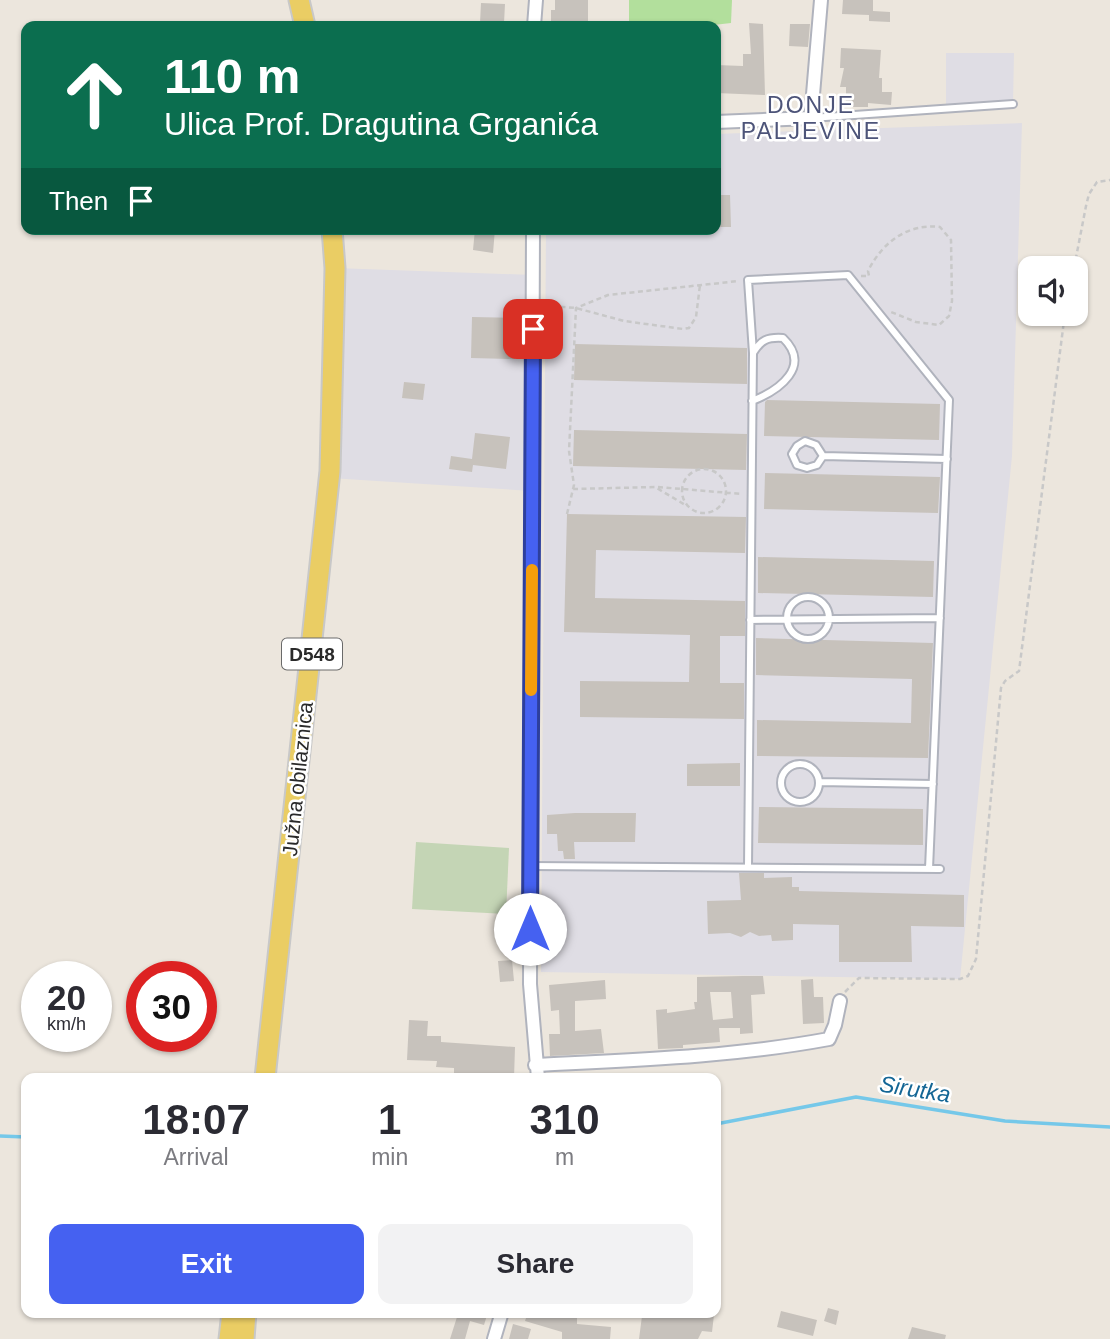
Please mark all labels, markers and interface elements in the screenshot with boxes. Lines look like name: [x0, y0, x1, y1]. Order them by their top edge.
icon: ahead: [49, 49, 140, 140]
text: 110 m: [164, 49, 300, 103]
district label: DONJE PALJEVINE: [741, 92, 881, 144]
text: Ulica Prof. Dragutina Grganića: [164, 106, 598, 142]
icon: arrive: [122, 182, 160, 220]
text: Then: [49, 186, 108, 216]
map controls: [1018, 256, 1088, 326]
button: sound: [1018, 256, 1088, 326]
pin: [503, 299, 563, 359]
icon: arrive: [514, 310, 552, 348]
road number: D548: [282, 638, 342, 670]
street label: Južna obilaznica: [278, 700, 317, 857]
position arrow: [493, 892, 567, 966]
speed limit sign: 30: [126, 961, 217, 1052]
text: 20: [47, 978, 86, 1017]
text: km/h: [47, 1014, 86, 1034]
water label: Sirutka: [878, 1071, 952, 1107]
text: 18:07: [142, 1096, 250, 1143]
text: 1: [378, 1096, 401, 1143]
text: 310: [530, 1096, 600, 1143]
text: Arrival: [163, 1144, 229, 1170]
text: min: [371, 1144, 408, 1170]
text: m: [555, 1144, 574, 1170]
button: Exit: [49, 1224, 364, 1304]
button: Share: [378, 1224, 693, 1304]

